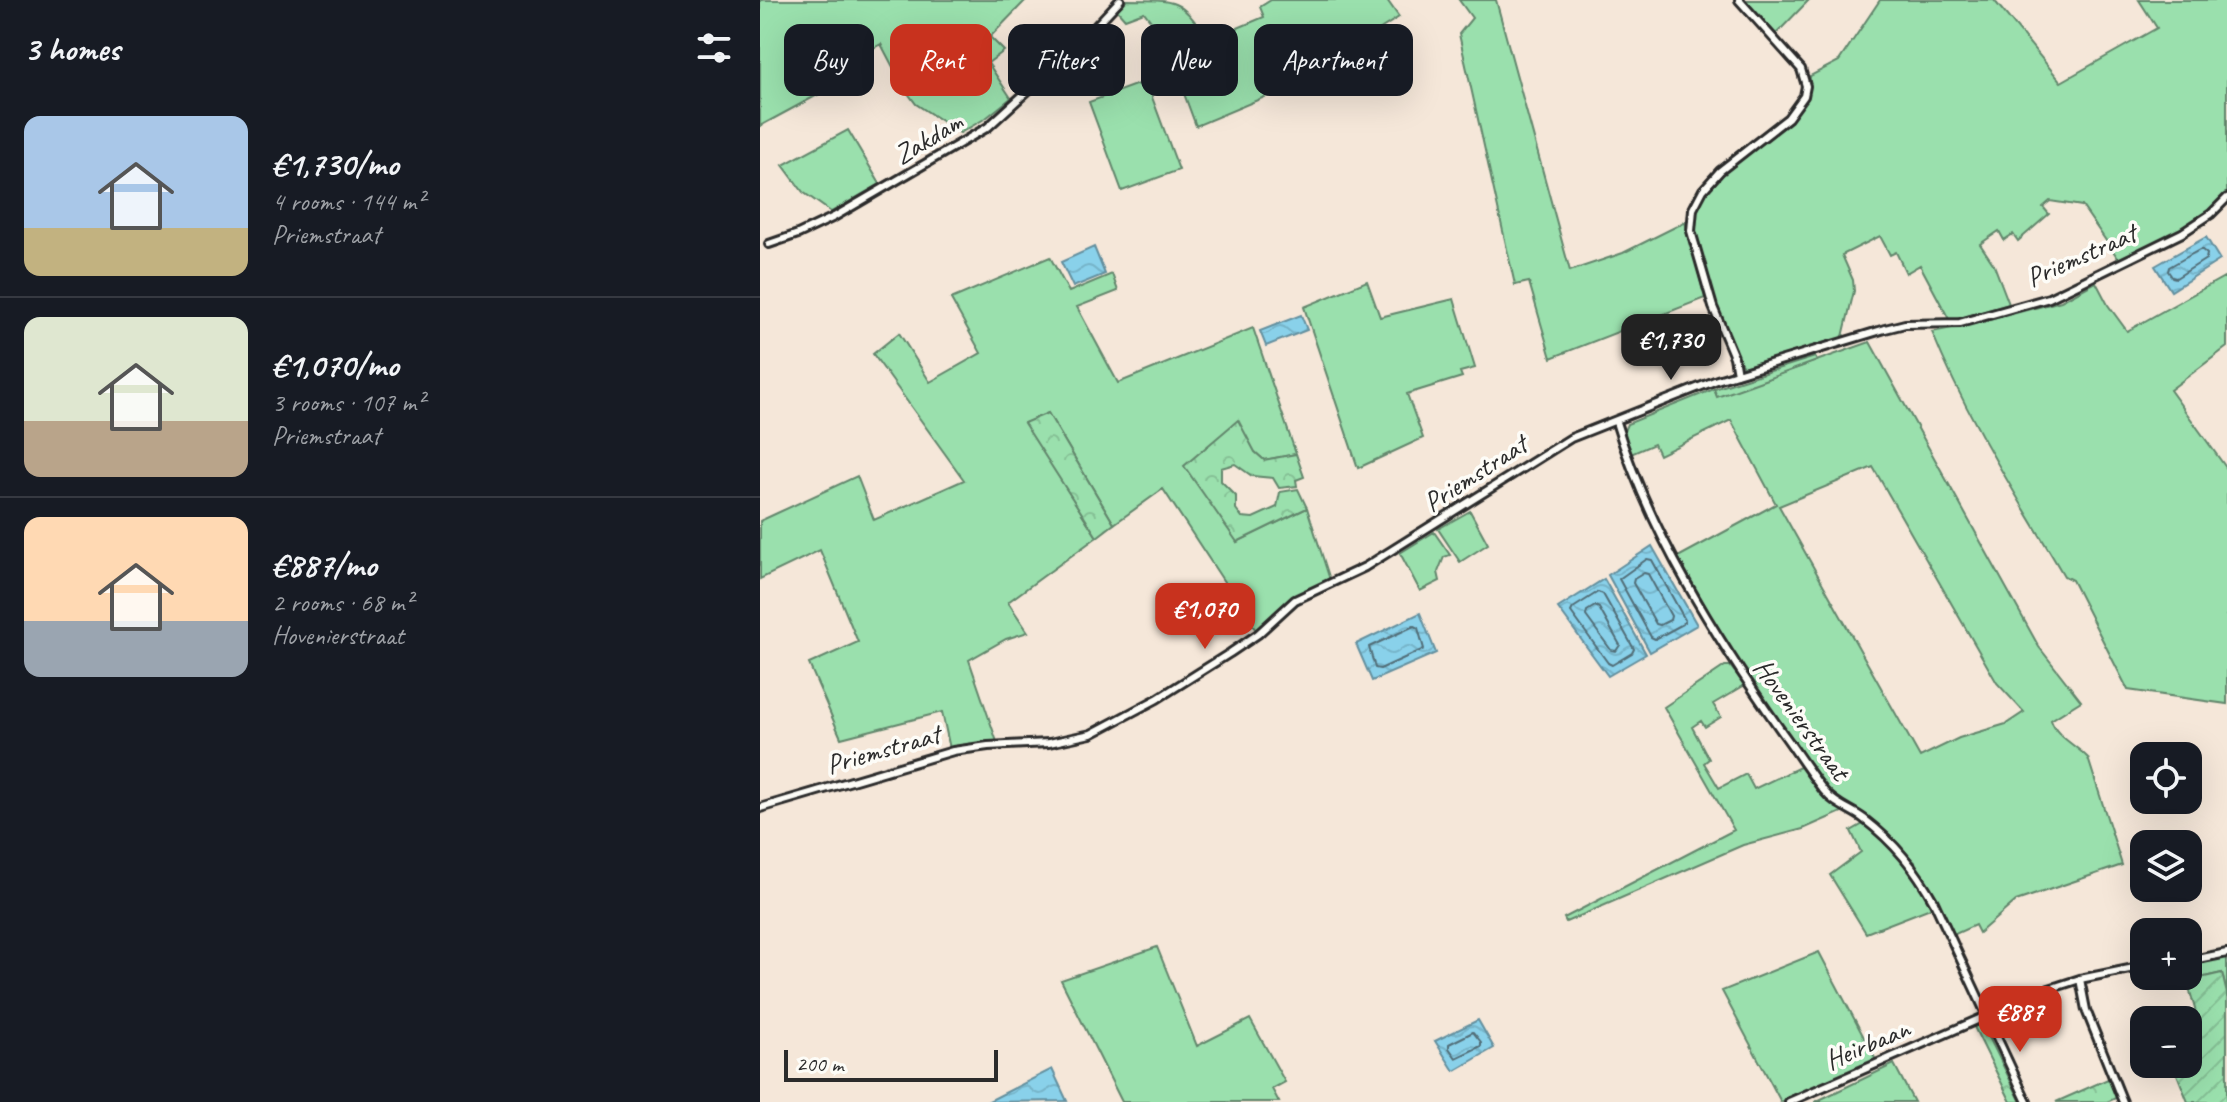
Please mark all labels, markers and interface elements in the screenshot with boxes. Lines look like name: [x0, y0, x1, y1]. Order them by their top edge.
chip: Buy: [784, 24, 874, 96]
chip: Rent: [890, 24, 992, 96]
chip: Filters: [1008, 24, 1125, 96]
chip: New: [1141, 24, 1238, 96]
chip: Apartment: [1254, 24, 1413, 96]
icon: filters: [692, 26, 736, 70]
text: 3 homes: [24, 27, 120, 70]
street label: Zakdam: [887, 103, 970, 172]
text: €1,730/mo: [272, 142, 399, 185]
icon: home: [88, 148, 184, 244]
text: 4 rooms · 144 m²: [272, 185, 424, 218]
street label: Priemstraat: [2021, 214, 2145, 295]
text: Priemstraat: [272, 218, 380, 251]
pin: €1,730: [1606, 314, 1736, 382]
text: €1,730: [1639, 323, 1703, 356]
text: €1,070/mo: [272, 343, 399, 386]
icon: home: [88, 349, 184, 445]
text: 3 rooms · 107 m²: [272, 386, 424, 419]
text: Priemstraat: [272, 419, 380, 452]
street label: Priemstraat: [1417, 425, 1537, 519]
text: €887/mo: [272, 543, 377, 586]
icon: home: [88, 549, 184, 645]
pin: €1,070: [1140, 583, 1270, 651]
text: 2 rooms · 68 m²: [272, 586, 413, 619]
text: €1,070: [1173, 592, 1237, 625]
text: Hovenierstraat: [272, 619, 404, 652]
street label: Hovenierstraat: [1746, 651, 1860, 789]
street label: Priemstraat: [822, 715, 947, 782]
map controls: [2130, 742, 2202, 1078]
button: locate: [2130, 742, 2202, 814]
button: layers: [2130, 830, 2202, 902]
button: +: [2130, 918, 2202, 990]
pin: €887: [1973, 986, 2067, 1054]
text: €887: [1997, 995, 2043, 1028]
button: −: [2130, 1006, 2202, 1078]
street label: Heirbaan: [1819, 1010, 1916, 1077]
scale bar: [784, 1046, 998, 1082]
text: 200 m: [796, 1050, 843, 1078]

